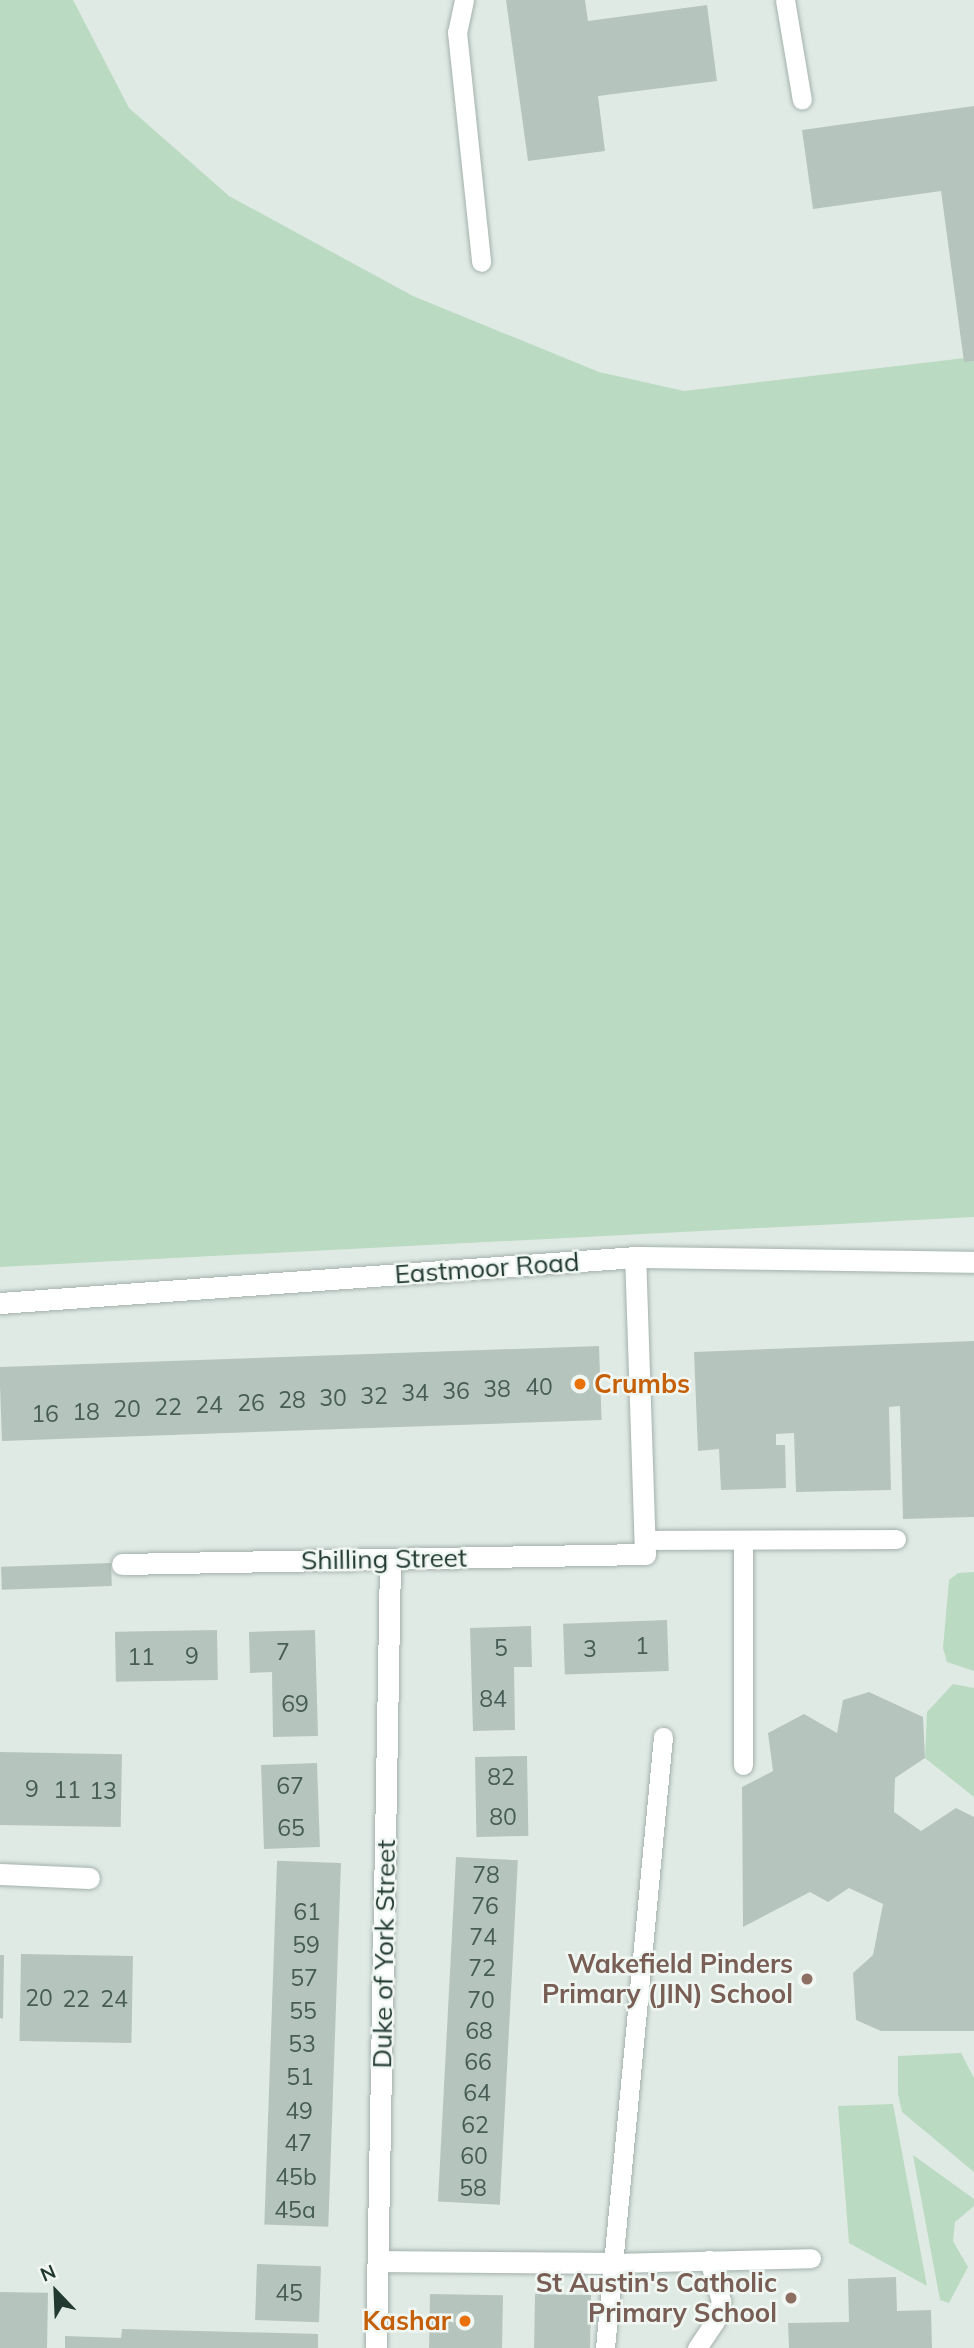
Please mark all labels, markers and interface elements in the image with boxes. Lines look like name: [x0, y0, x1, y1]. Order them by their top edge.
street label: Eastmoor Road: [394, 1246, 580, 1290]
place label: Crumbs: [594, 1368, 690, 1400]
house number: 40: [525, 1373, 553, 1401]
house number: 38: [483, 1375, 511, 1403]
marker: Crumbs: [572, 1376, 588, 1392]
house number: 36: [442, 1377, 470, 1405]
house number: 34: [401, 1379, 429, 1407]
house number: 32: [360, 1382, 388, 1410]
house number: 30: [319, 1384, 347, 1412]
house number: 28: [278, 1386, 306, 1414]
house number: 26: [237, 1389, 265, 1417]
house number: 24: [195, 1391, 223, 1419]
house number: 22: [154, 1393, 182, 1421]
house number: 20: [113, 1395, 141, 1423]
house number: 18: [72, 1398, 100, 1426]
house number: 16: [31, 1400, 59, 1428]
street label: Shilling Street: [301, 1542, 467, 1576]
house number: 1: [635, 1632, 649, 1660]
house number: 5: [494, 1634, 508, 1662]
house number: 3: [583, 1635, 597, 1663]
house number: 7: [276, 1638, 290, 1666]
house number: 9: [185, 1642, 199, 1670]
house number: 11: [127, 1643, 155, 1671]
house number: 84: [479, 1685, 507, 1713]
house number: 69: [281, 1690, 309, 1718]
house number: 82: [487, 1763, 515, 1791]
house number: 67: [276, 1772, 304, 1800]
house number: 9: [25, 1775, 39, 1803]
house number: 11: [53, 1776, 81, 1804]
house number: 13: [89, 1777, 117, 1805]
house number: 80: [489, 1803, 517, 1831]
house number: 65: [277, 1814, 305, 1842]
street label: Duke of York Street: [366, 1839, 402, 2069]
house number: 78: [472, 1861, 500, 1889]
house number: 76: [471, 1892, 499, 1920]
house number: 61: [293, 1898, 321, 1926]
house number: 74: [469, 1923, 497, 1951]
house number: 59: [292, 1931, 320, 1959]
place label: Wakefield Pinders Primary (JIN) School: [542, 1948, 793, 2010]
house number: 72: [468, 1954, 496, 1982]
house number: 57: [290, 1964, 318, 1992]
marker: Wakefield Pinders Primary (JIN) School: [799, 1971, 815, 1987]
house number: 20: [25, 1984, 53, 2012]
house number: 22: [62, 1985, 90, 2013]
house number: 24: [100, 1985, 128, 2013]
house number: 70: [467, 1986, 495, 2014]
house number: 55: [289, 1997, 317, 2025]
house number: 68: [465, 2017, 493, 2045]
house number: 53: [288, 2030, 316, 2058]
house number: 66: [464, 2048, 492, 2076]
house number: 51: [286, 2063, 314, 2091]
house number: 64: [463, 2079, 491, 2107]
house number: 49: [285, 2097, 313, 2125]
house number: 62: [461, 2111, 489, 2139]
house number: 47: [284, 2129, 312, 2157]
house number: 60: [460, 2142, 488, 2170]
house number: 45b: [275, 2163, 317, 2191]
house number: 58: [459, 2174, 487, 2202]
house number: 45a: [274, 2196, 316, 2224]
north arrow: [21, 2257, 91, 2327]
text: N: [36, 2259, 59, 2287]
place label: St Austin's Catholic Primary School: [536, 2267, 777, 2328]
house number: 45: [275, 2279, 303, 2307]
marker: St Austin's Catholic Primary School: [783, 2290, 799, 2306]
place label: Kashar: [363, 2305, 451, 2337]
marker: Kashar: [457, 2313, 473, 2329]

